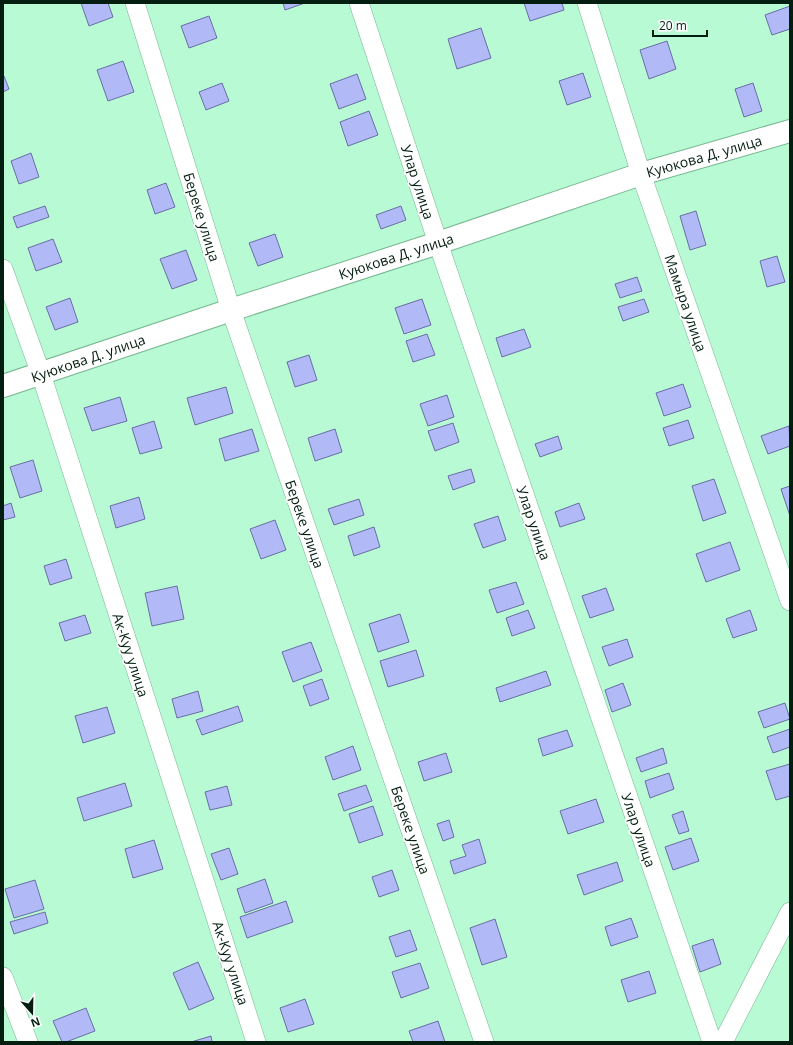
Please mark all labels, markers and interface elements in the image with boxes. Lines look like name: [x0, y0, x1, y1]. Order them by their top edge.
scale bar: [653, 12, 707, 38]
text: 20 m: [659, 17, 687, 34]
street label: Куюкова Д. улица: [644, 130, 764, 182]
street label: Улар улица: [397, 142, 439, 222]
street label: Береке улица: [179, 170, 225, 264]
street label: Куюкова Д. улица: [336, 228, 456, 284]
street label: Мамыра улица: [660, 252, 712, 354]
street label: Куюкова Д. улица: [28, 330, 148, 386]
street label: Береке улица: [281, 477, 329, 571]
street label: Улар улица: [512, 483, 556, 563]
street label: Ак-Куу улица: [108, 611, 154, 699]
street label: Береке улица: [387, 783, 435, 877]
street label: Улар улица: [617, 790, 661, 870]
street label: Ак-Куу улица: [208, 919, 254, 1007]
north arrow: [12, 993, 52, 1033]
text: N: [29, 1014, 42, 1031]

